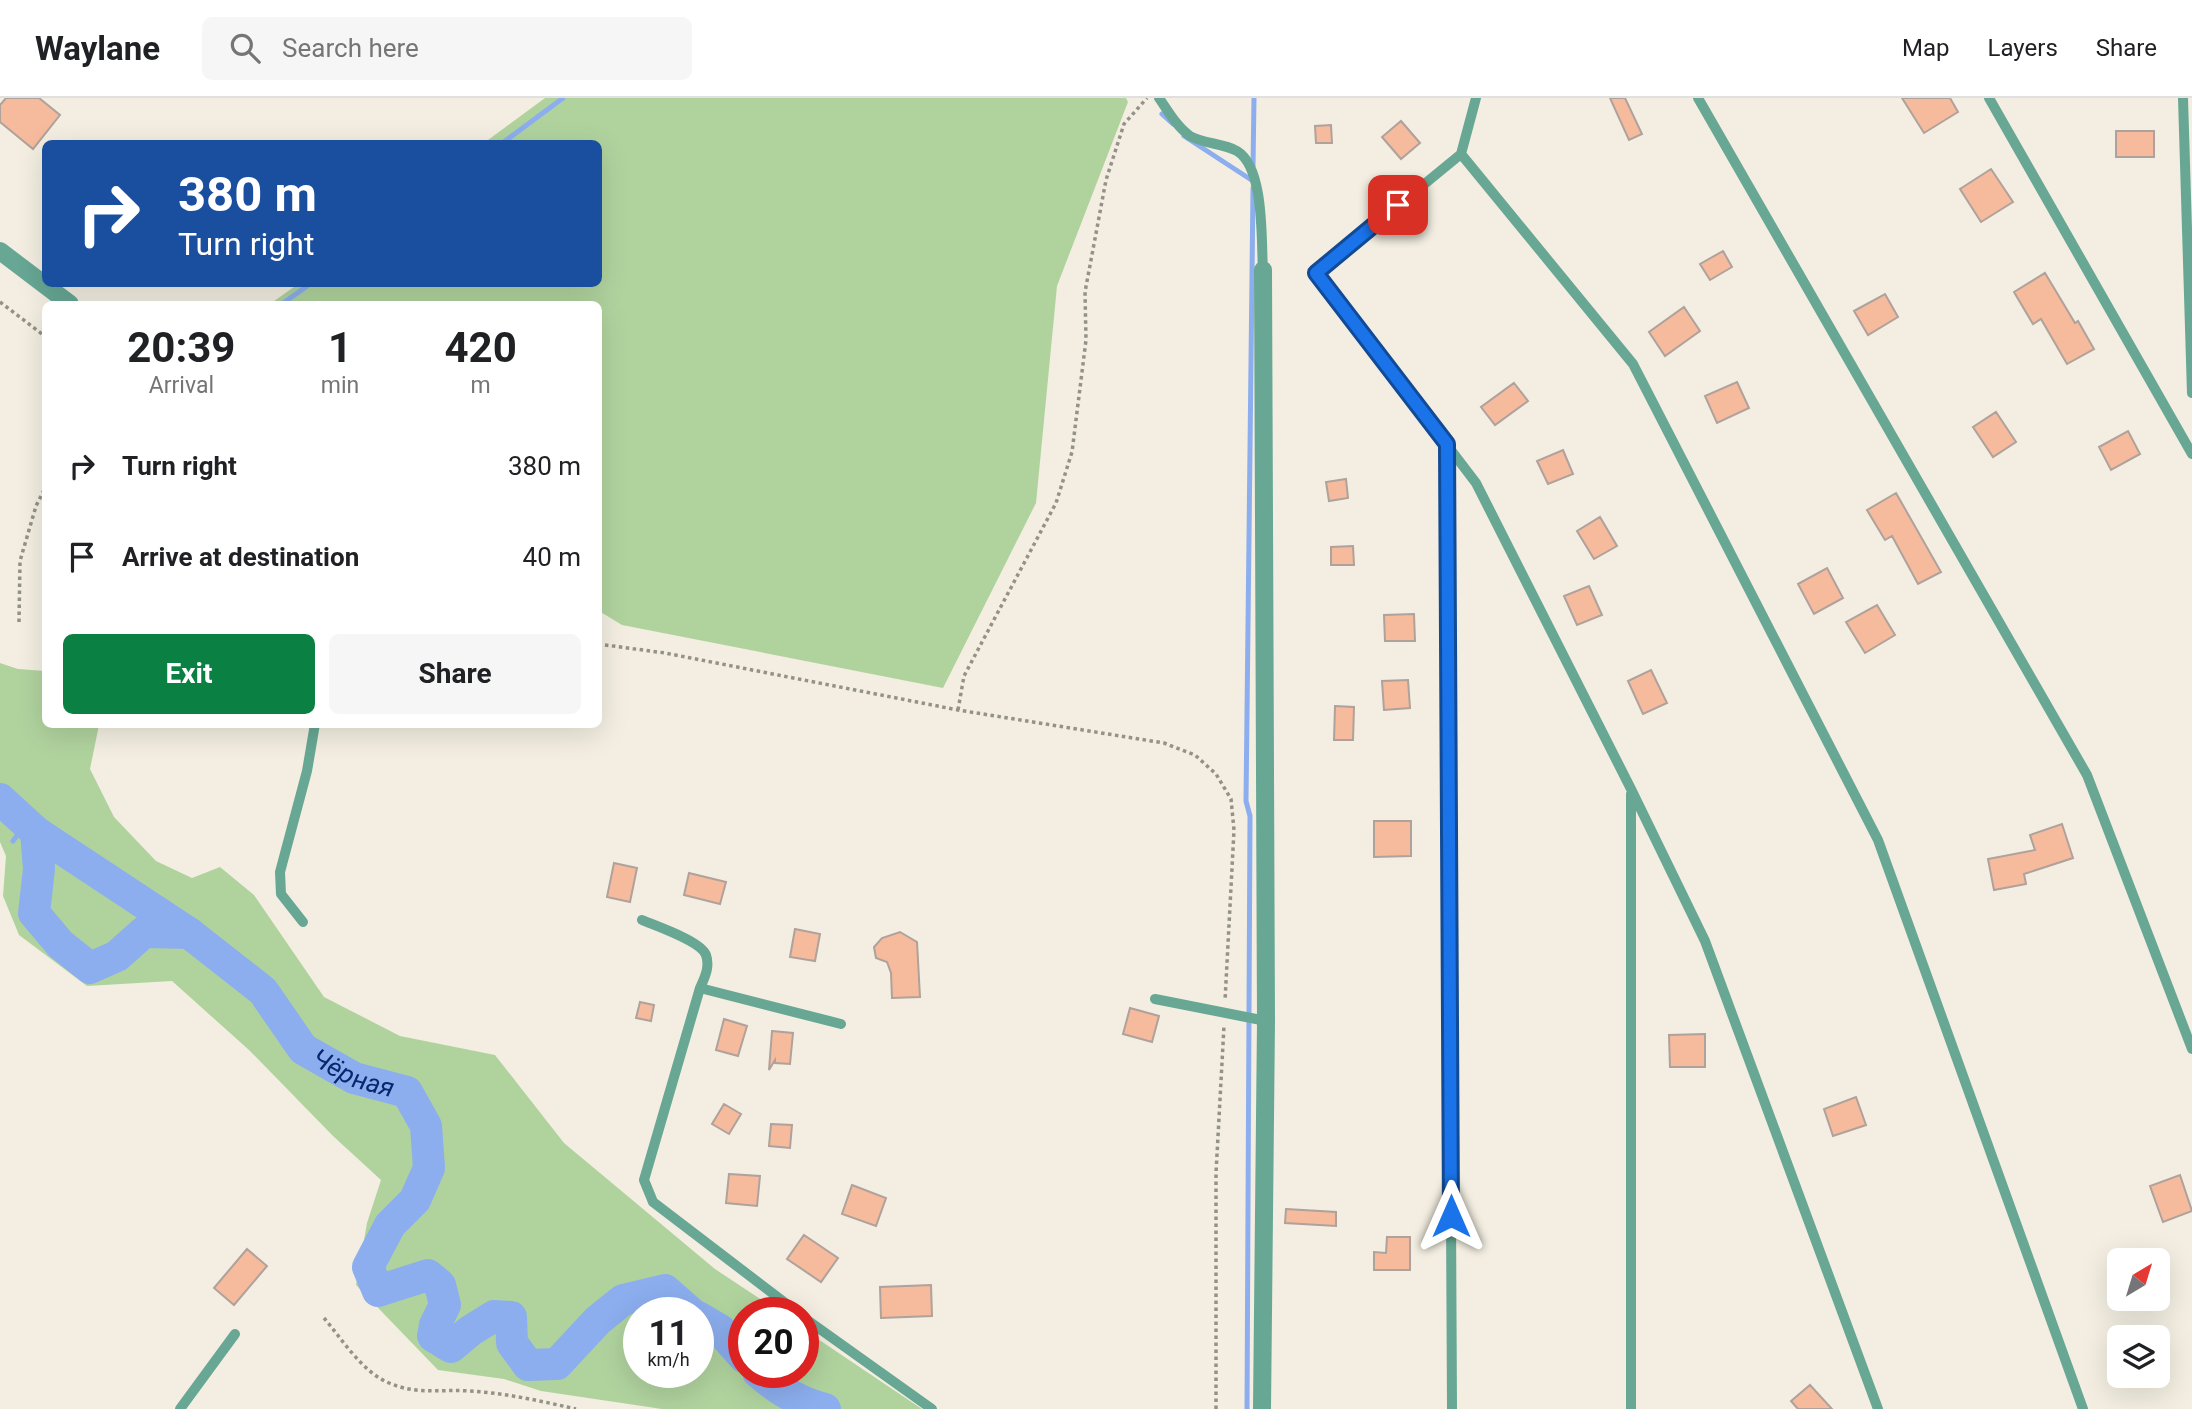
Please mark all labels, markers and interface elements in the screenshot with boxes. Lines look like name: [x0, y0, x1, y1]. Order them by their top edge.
search box: [202, 17, 692, 80]
text: Waylane: [35, 29, 160, 68]
icon: search: [226, 29, 264, 67]
text: Search here: [282, 33, 419, 63]
text: Map: [1902, 34, 1950, 62]
text: Layers: [1988, 34, 2058, 62]
text: Share: [2096, 34, 2157, 62]
text: 380 m: [178, 166, 317, 223]
icon: right: [63, 168, 154, 259]
pin: [1368, 175, 1428, 235]
icon: arrive: [1379, 186, 1417, 224]
text: Turn right: [178, 225, 314, 263]
text: 20:39: [127, 323, 235, 372]
text: 1: [328, 323, 352, 372]
text: 420: [444, 323, 517, 372]
text: Arrival: [149, 372, 214, 399]
text: min: [321, 372, 359, 399]
text: m: [471, 372, 491, 399]
icon: right: [63, 447, 101, 485]
text: Turn right: [122, 451, 237, 481]
text: 380 m: [508, 451, 581, 481]
icon: arrive: [63, 538, 101, 576]
text: Arrive at destination: [122, 542, 359, 572]
text: 40 m: [523, 542, 581, 572]
button: Exit: [63, 634, 315, 714]
button: Share: [329, 634, 581, 714]
water label: Чёрная: [307, 1042, 398, 1103]
position arrow: [1414, 1179, 1488, 1253]
north arrow: [2107, 1248, 2170, 1311]
map controls: [2107, 1248, 2170, 1388]
speed limit sign: 20: [728, 1297, 819, 1388]
text: 11: [648, 1313, 689, 1354]
button: layers: [2107, 1325, 2170, 1388]
text: km/h: [647, 1349, 690, 1370]

